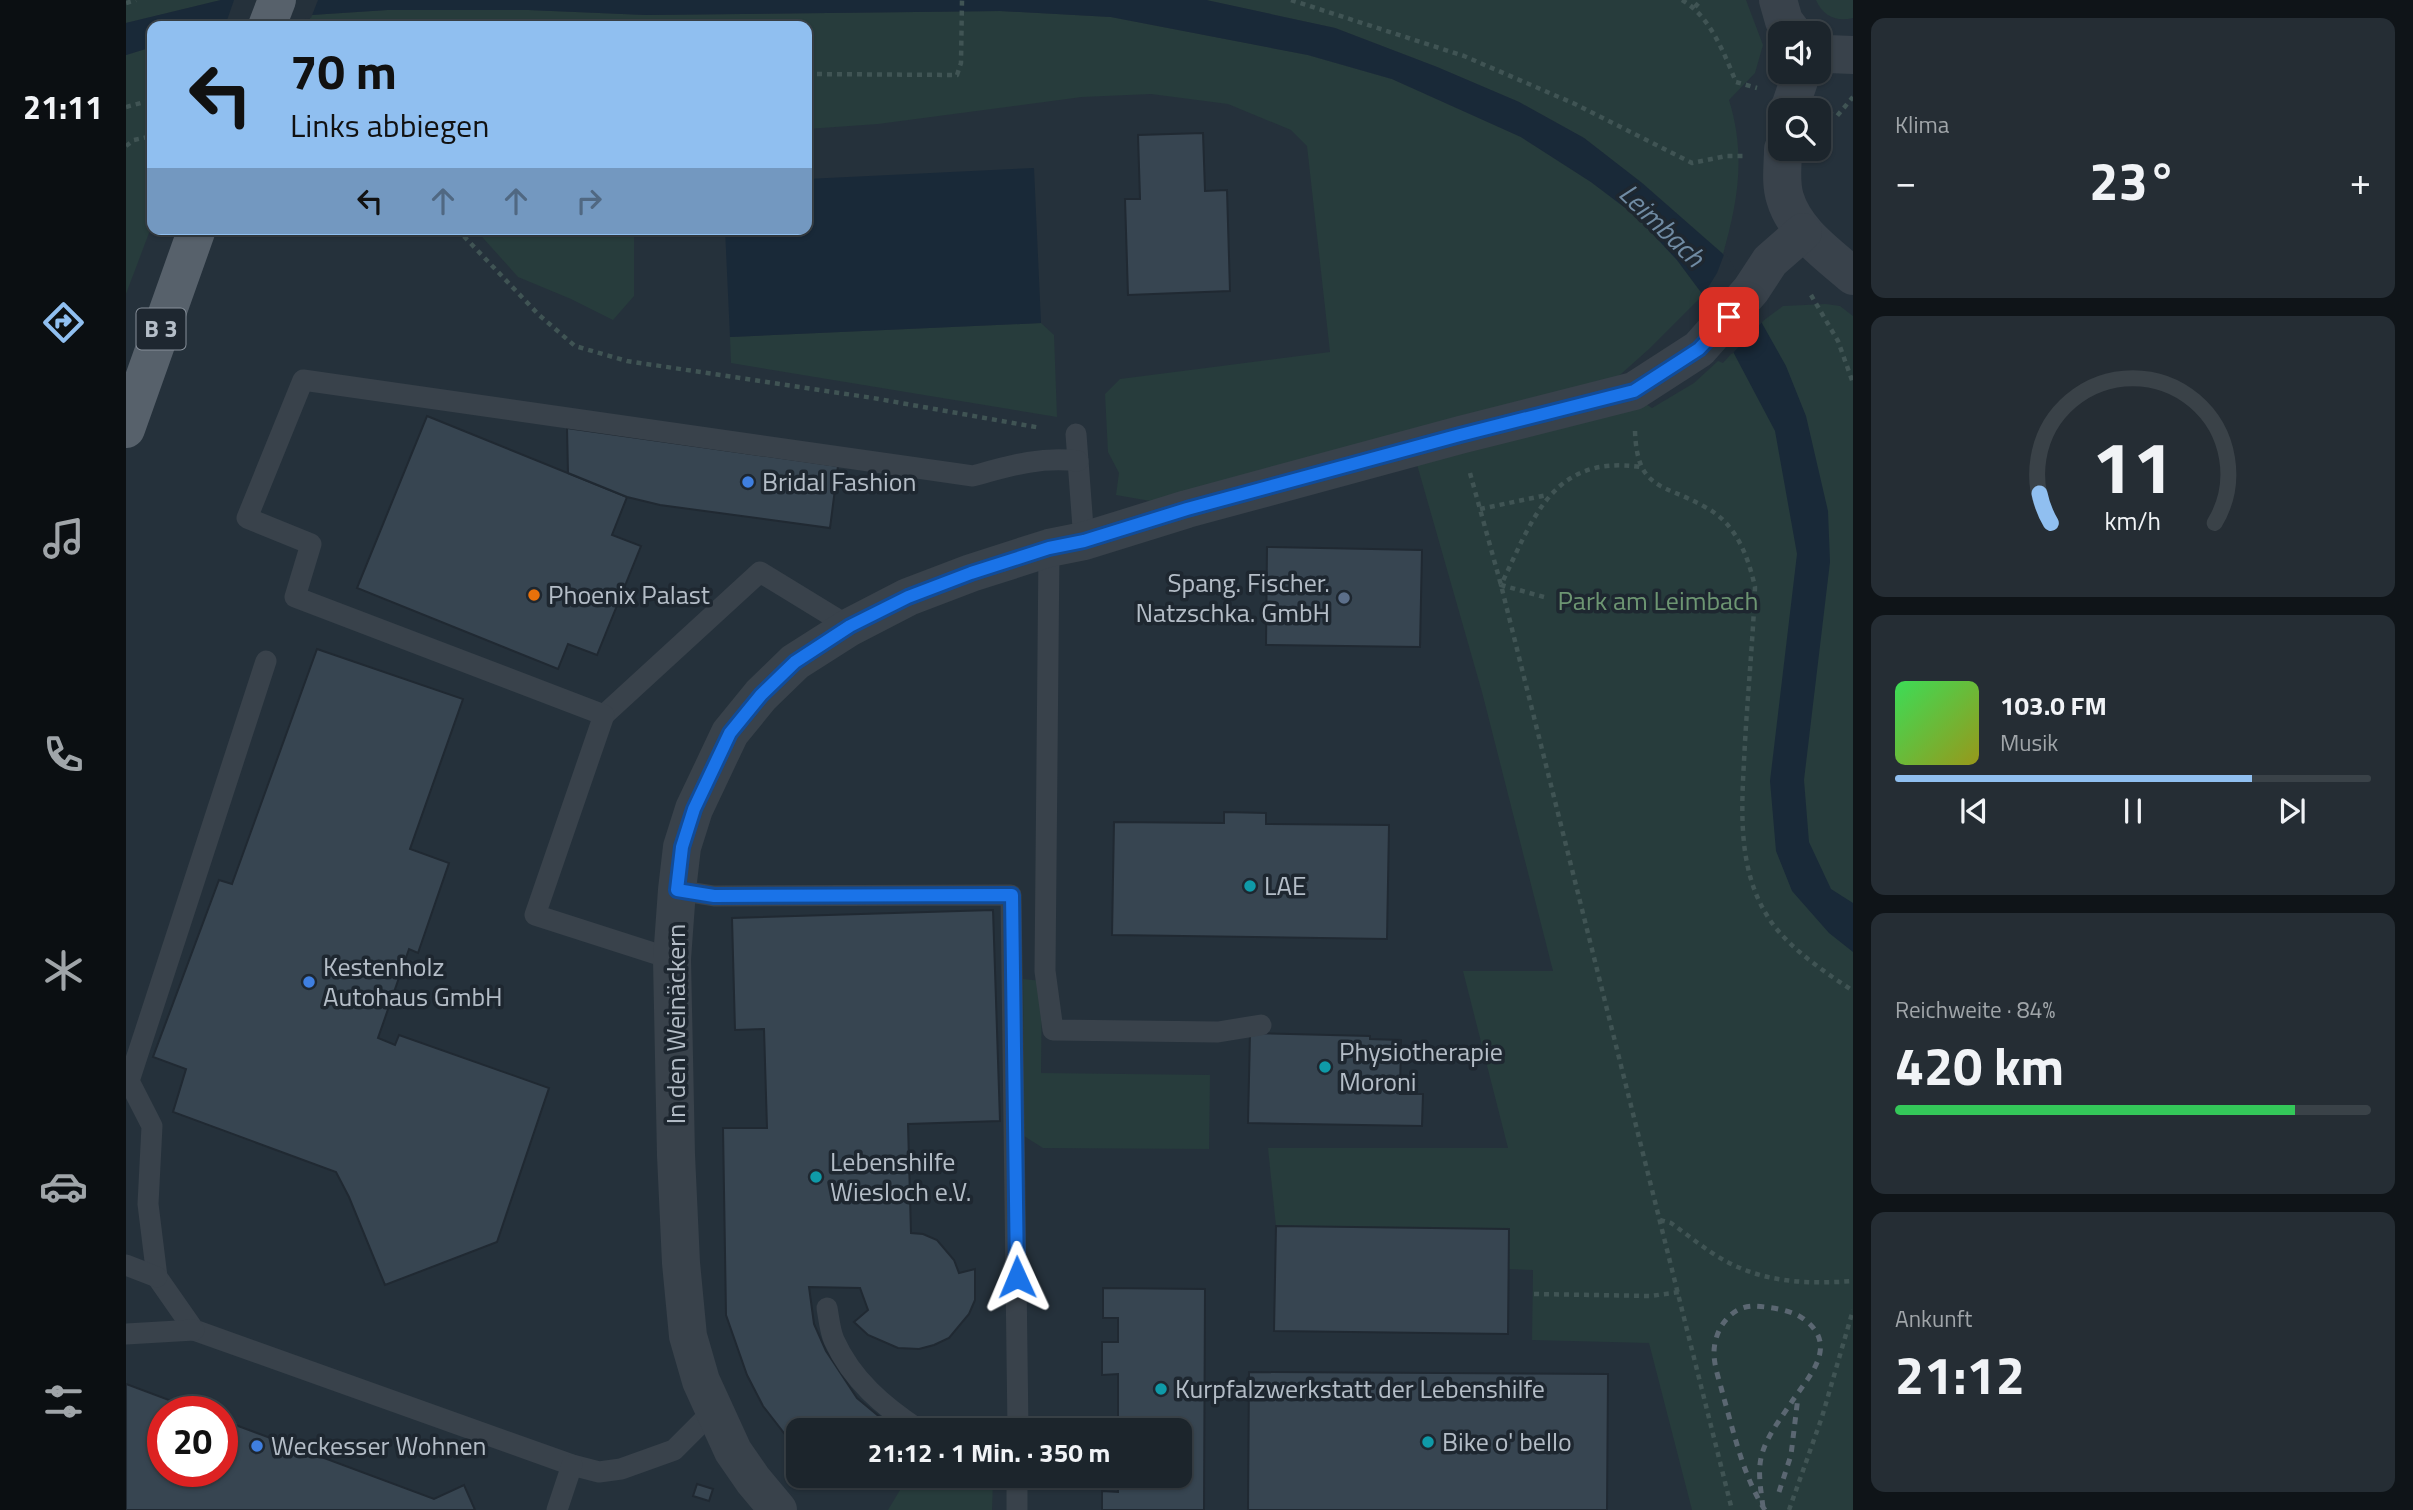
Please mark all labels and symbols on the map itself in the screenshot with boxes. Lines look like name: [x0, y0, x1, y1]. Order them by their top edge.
water label: Leimbach: [1609, 173, 1716, 277]
pin: [1699, 287, 1759, 347]
road number: B 3: [136, 308, 186, 350]
place label: Bridal Fashion: [762, 462, 917, 501]
marker: Bridal Fashion: [740, 474, 756, 490]
place label: Spang. Fischer. Natzschka. GmbH: [1135, 563, 1330, 632]
place label: Phoenix Palast: [548, 575, 710, 614]
park label: Park am Leimbach: [1558, 581, 1758, 620]
marker: Phoenix Palast: [526, 587, 542, 603]
marker: Spang. Fischer. Natzschka. GmbH: [1336, 590, 1352, 606]
place label: LAE: [1264, 866, 1306, 905]
marker: LAE: [1242, 878, 1258, 894]
street label: In den Weinäckern: [656, 924, 695, 1124]
place label: Kestenholz Autohaus GmbH: [323, 947, 503, 1016]
marker: Kestenholz Autohaus GmbH: [301, 974, 317, 990]
place label: Physiotherapie Moroni: [1339, 1032, 1503, 1101]
marker: Physiotherapie Moroni: [1317, 1059, 1333, 1075]
place label: Lebenshilfe Wiesloch e.V.: [830, 1142, 971, 1211]
marker: Lebenshilfe Wiesloch e.V.: [808, 1169, 824, 1185]
position arrow: [980, 1240, 1054, 1314]
place label: Kurpfalzwerkstatt der Lebenshilfe: [1175, 1369, 1545, 1408]
marker: Kurpfalzwerkstatt der Lebenshilfe: [1153, 1381, 1169, 1397]
speed limit sign: 20: [147, 1396, 238, 1487]
place label: Bike o' bello: [1442, 1422, 1572, 1461]
place label: Weckesser Wohnen: [271, 1426, 487, 1465]
marker: Bike o' bello: [1420, 1434, 1436, 1450]
marker: Weckesser Wohnen: [249, 1438, 265, 1454]

